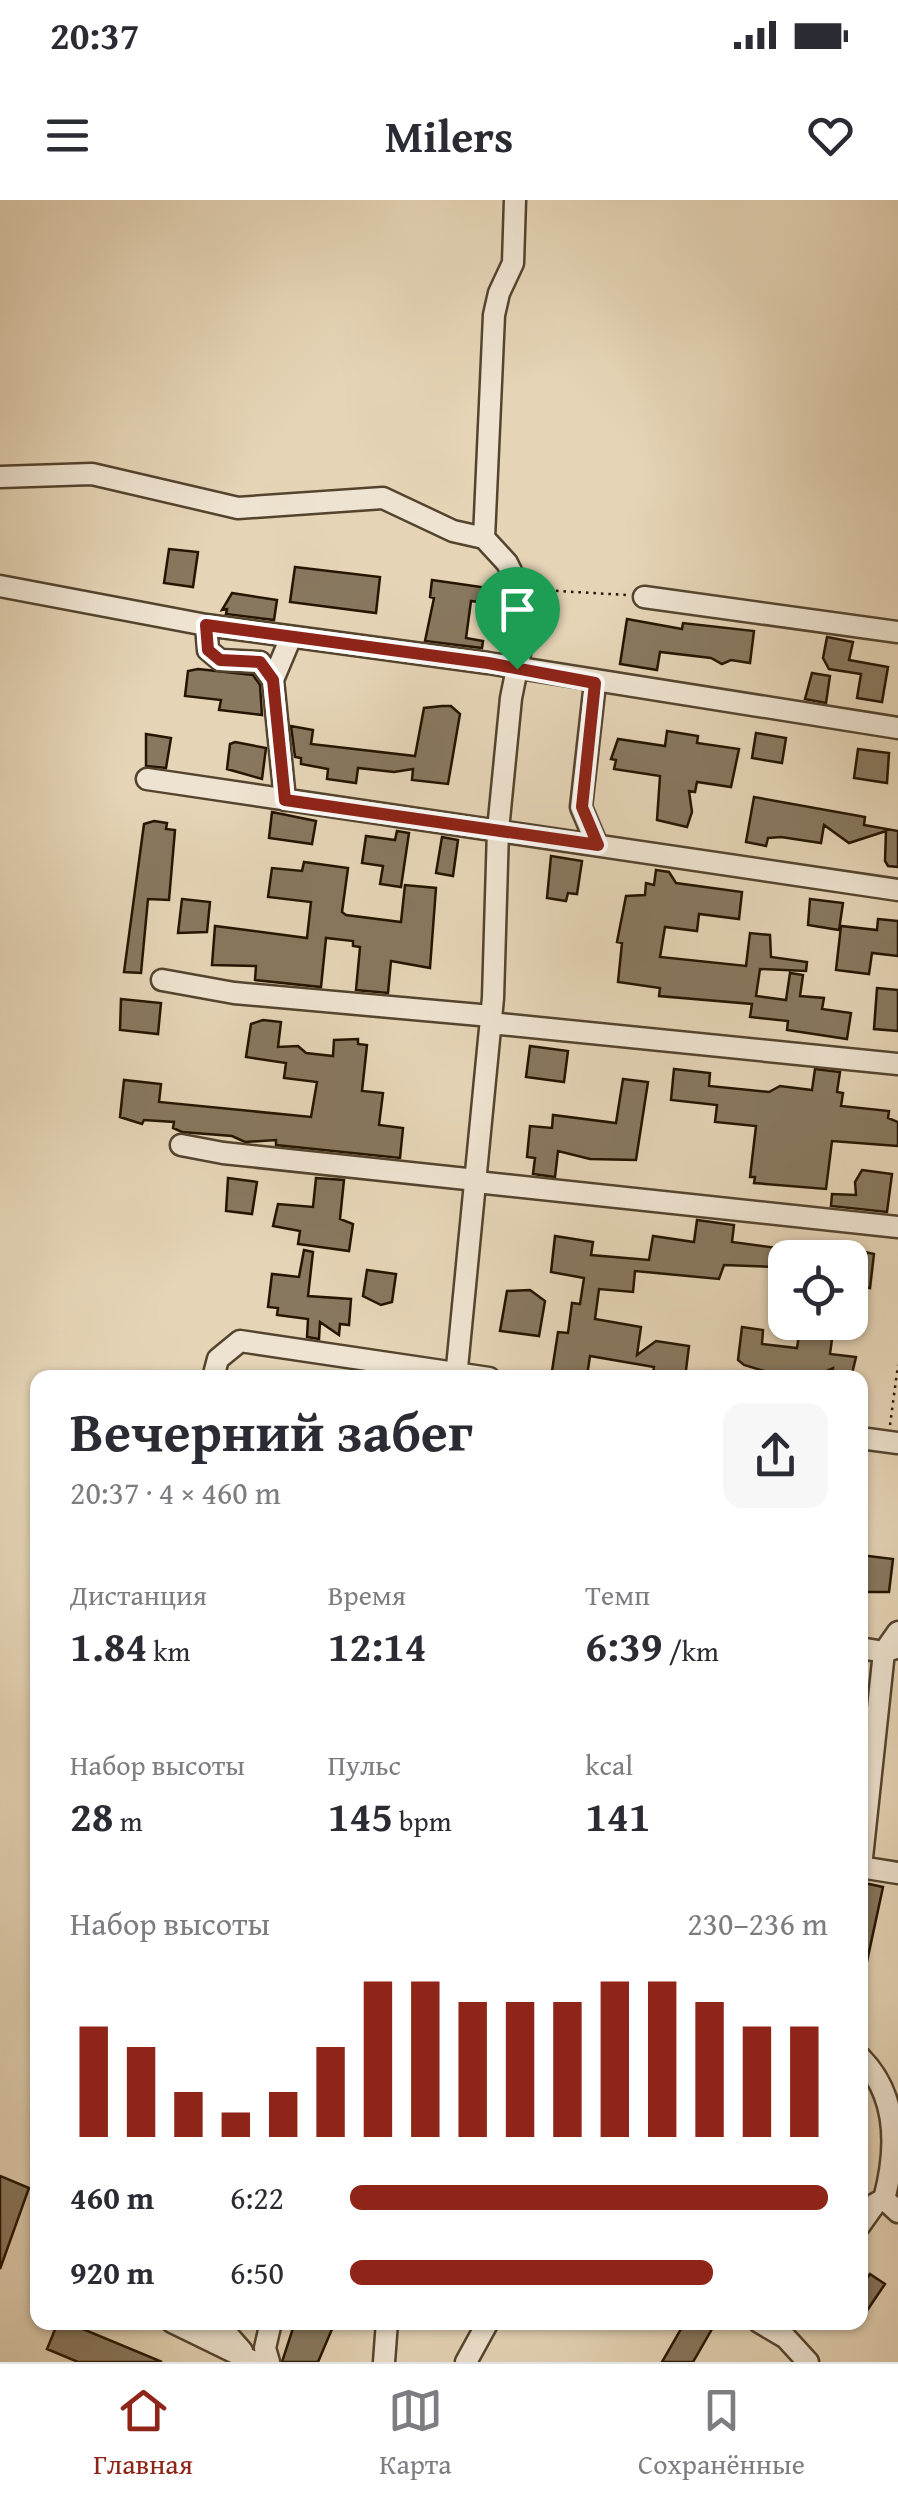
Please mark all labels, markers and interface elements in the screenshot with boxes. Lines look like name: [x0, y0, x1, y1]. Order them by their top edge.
text: 20:37: [50, 7, 140, 63]
text: Milers: [385, 103, 513, 168]
icon: menu: [40, 108, 95, 163]
icon: heart: [803, 108, 858, 163]
pin: [475, 567, 560, 670]
icon: arrive: [490, 582, 545, 637]
map controls: [768, 1240, 868, 1340]
button: locate: [768, 1240, 868, 1340]
text: Вечерний забег: [70, 1391, 473, 1471]
button: share: [723, 1403, 828, 1508]
text: 20:37 · 4 × 460 m: [70, 1469, 281, 1516]
text: Дистанция: [70, 1574, 207, 1615]
text: Время: [328, 1574, 406, 1615]
text: Темп: [585, 1574, 650, 1615]
text: 1.84: [70, 1615, 147, 1676]
text: 12:14: [328, 1615, 427, 1676]
text: 6:39: [585, 1615, 662, 1676]
text: km: [147, 1630, 190, 1671]
text: /km: [662, 1630, 719, 1671]
text: Набор высоты: [70, 1744, 245, 1785]
text: Пульс: [328, 1744, 401, 1785]
text: kcal: [585, 1744, 633, 1785]
text: 28: [70, 1785, 114, 1846]
text: 145: [328, 1785, 393, 1846]
text: 141: [585, 1785, 651, 1846]
text: m: [114, 1800, 143, 1841]
text: bpm: [393, 1800, 452, 1841]
text: Набор высоты: [70, 1900, 270, 1947]
text: 230–236 m: [687, 1900, 828, 1947]
text: 460 m: [70, 2174, 154, 2221]
text: 6:22: [230, 2174, 284, 2221]
text: 920 m: [70, 2249, 154, 2296]
text: 6:50: [230, 2249, 284, 2296]
tab: Главная: [93, 2383, 193, 2484]
tab: Карта: [379, 2383, 452, 2484]
tab: Сохранённые: [638, 2383, 805, 2484]

